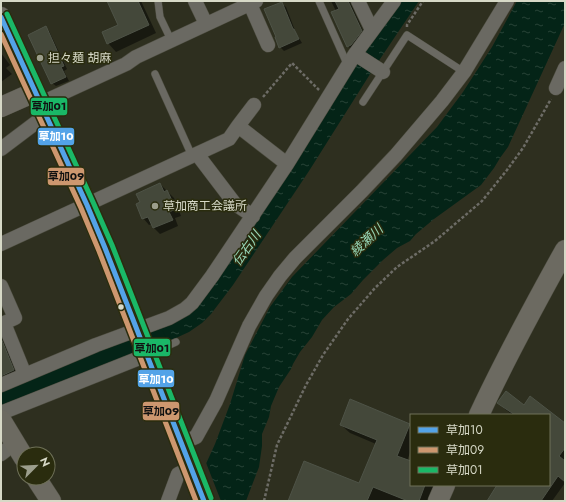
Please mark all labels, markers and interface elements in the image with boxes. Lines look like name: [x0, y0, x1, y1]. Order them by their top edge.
place label: 担々麺 胡麻: [48, 49, 112, 67]
marker: 担々麺 胡麻: [35, 53, 45, 63]
line badge: 草加01: [30, 97, 68, 116]
text: 草加01: [32, 98, 66, 114]
line badge: 草加10: [37, 127, 75, 146]
text: 草加10: [39, 128, 73, 144]
line badge: 草加09: [47, 167, 85, 186]
text: 草加09: [48, 168, 84, 184]
place label: 草加商工会議所: [163, 197, 247, 215]
marker: 草加商工会議所: [150, 201, 160, 211]
water label: 綾瀬川: [346, 219, 389, 261]
water label: 伝右川: [227, 225, 267, 270]
unlabelled marker: [116, 302, 126, 312]
line badge: 草加01: [133, 338, 171, 357]
text: 草加01: [135, 340, 169, 356]
line badge: 草加10: [137, 369, 175, 388]
text: 草加10: [139, 371, 173, 387]
line badge: 草加09: [142, 401, 180, 421]
text: 草加09: [143, 403, 179, 419]
legend: [410, 414, 550, 486]
text: 草加10: [446, 421, 483, 439]
text: 草加09: [446, 441, 484, 459]
north arrow: [16, 446, 56, 486]
text: N: [36, 455, 54, 469]
text: 草加01: [446, 461, 483, 479]

